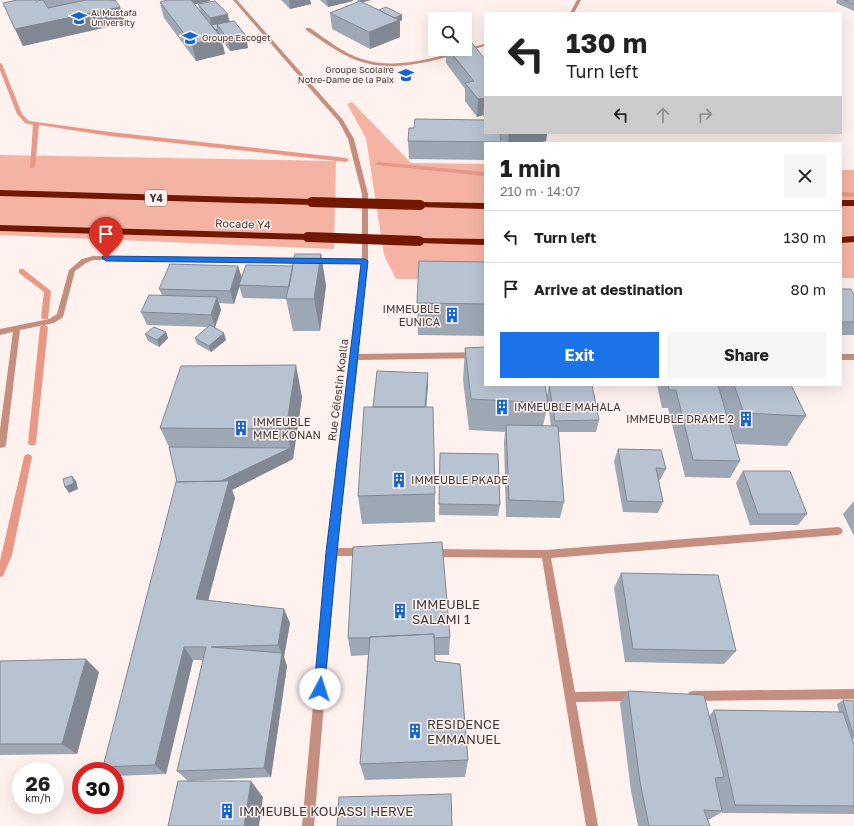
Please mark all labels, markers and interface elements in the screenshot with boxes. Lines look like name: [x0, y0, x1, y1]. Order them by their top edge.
place label: Al Mustafa University: [91, 7, 137, 28]
school or university icon: Al Mustafa University: [70, 9, 88, 27]
map controls: [428, 12, 472, 56]
button: search: [428, 12, 472, 56]
text: 130 m: [566, 26, 647, 59]
icon: left: [500, 28, 552, 80]
school or university icon: Groupe Escoget: [181, 29, 199, 47]
place label: Groupe Escoget: [202, 32, 271, 43]
text: Turn left: [566, 60, 639, 82]
place label: Groupe Scolaire Notre-Dame de la Paix: [298, 64, 394, 85]
school or university icon: Groupe Scolaire Notre-Dame de la Paix: [397, 66, 415, 84]
icon: left: [610, 104, 632, 126]
icon: ahead: [652, 104, 674, 126]
icon: right: [694, 104, 716, 126]
text: 1 min: [500, 153, 560, 182]
button: close: [784, 155, 826, 197]
text: 210 m · 14:07: [500, 183, 580, 199]
road number: Y4: [145, 190, 167, 206]
street label: Rocade Y4: [215, 216, 271, 231]
pin: [89, 217, 123, 258]
icon: arrive: [95, 223, 117, 245]
icon: left: [500, 226, 522, 248]
text: Turn left: [534, 228, 596, 246]
text: 130 m: [784, 228, 826, 246]
icon: arrive: [500, 278, 522, 300]
text: Arrive at destination: [534, 280, 683, 298]
text: 80 m: [791, 280, 826, 298]
place label: IMMEUBLE EUNICA: [383, 302, 441, 328]
building icon: IMMEUBLE EUNICA: [443, 306, 461, 324]
button: Exit: [500, 332, 659, 378]
button: Share: [667, 332, 826, 378]
street label: Rue Célestin Koalla: [325, 338, 350, 442]
building icon: IMMEUBLE MAHALA: [493, 398, 511, 416]
place label: IMMEUBLE MAHALA: [514, 400, 621, 413]
building icon: IMMEUBLE DRAME 2: [737, 410, 755, 428]
place label: IMMEUBLE DRAME 2: [626, 412, 734, 425]
place label: IMMEUBLE MME KONAN: [253, 415, 321, 441]
building icon: IMMEUBLE MME KONAN: [232, 419, 250, 437]
building icon: IMMEUBLE PKADE: [390, 471, 408, 489]
place label: IMMEUBLE PKADE: [411, 473, 508, 486]
place label: IMMEUBLE SALAMI 1: [412, 596, 480, 627]
building icon: IMMEUBLE SALAMI 1: [391, 602, 409, 620]
position arrow: [299, 668, 341, 710]
place label: RESIDENCE EMMANUEL: [427, 716, 501, 747]
building icon: RESIDENCE EMMANUEL: [406, 722, 424, 740]
speed limit sign: 30: [72, 762, 124, 814]
text: 26: [26, 771, 50, 795]
text: km/h: [25, 792, 51, 804]
building icon: IMMEUBLE KOUASSI HERVE: [218, 802, 236, 820]
place label: IMMEUBLE KOUASSI HERVE: [239, 803, 413, 819]

